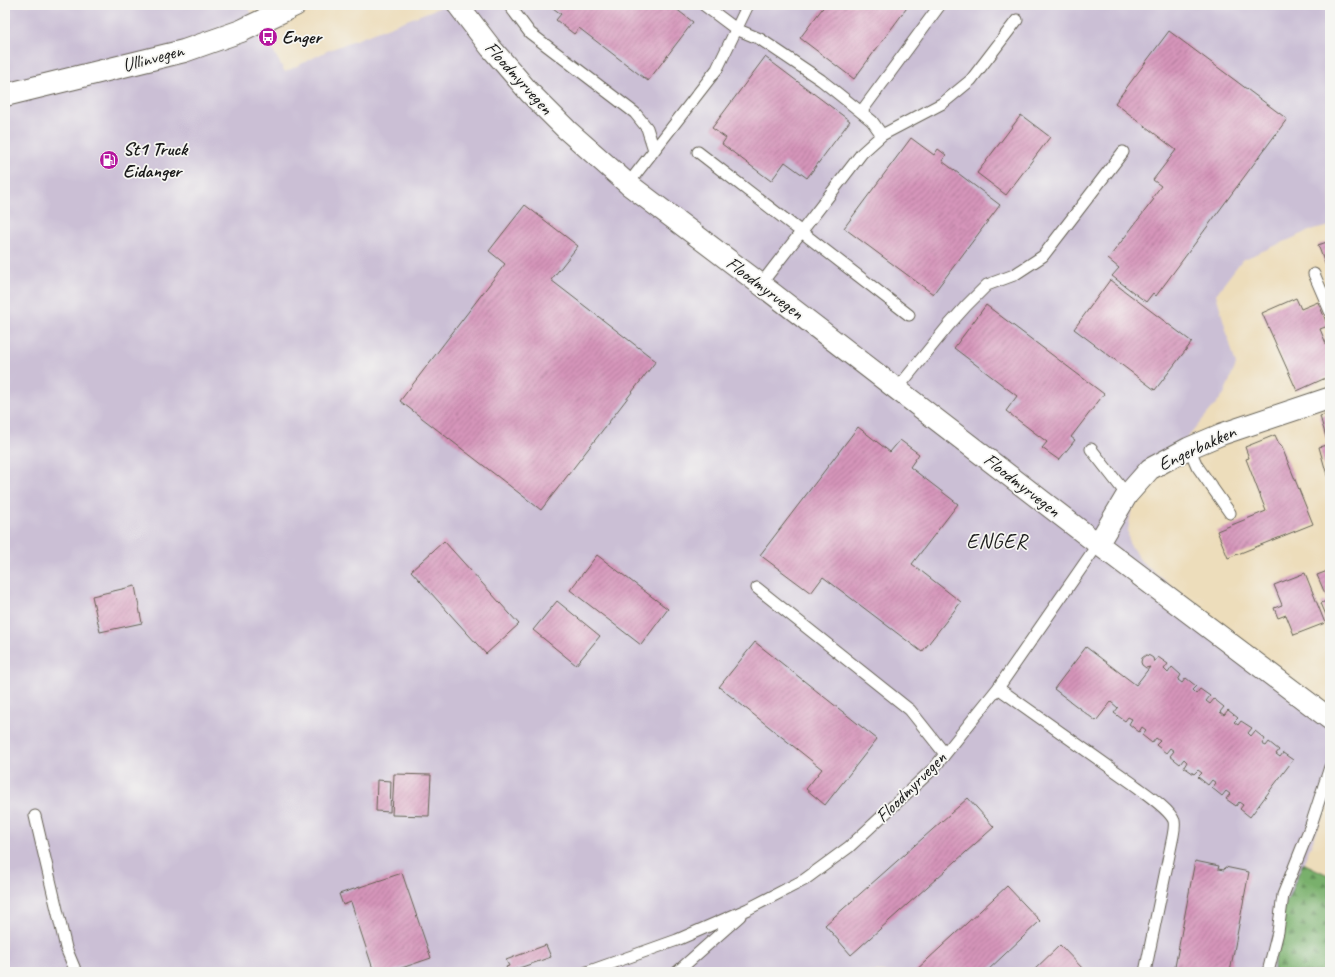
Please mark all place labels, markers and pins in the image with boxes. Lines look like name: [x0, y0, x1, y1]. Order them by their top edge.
place label: Enger: [282, 25, 323, 49]
bus stop icon: Enger: [257, 26, 279, 48]
place label: St1 Truck Eidanger: [123, 137, 189, 183]
fuel station icon: St1 Truck Eidanger: [98, 149, 120, 171]

